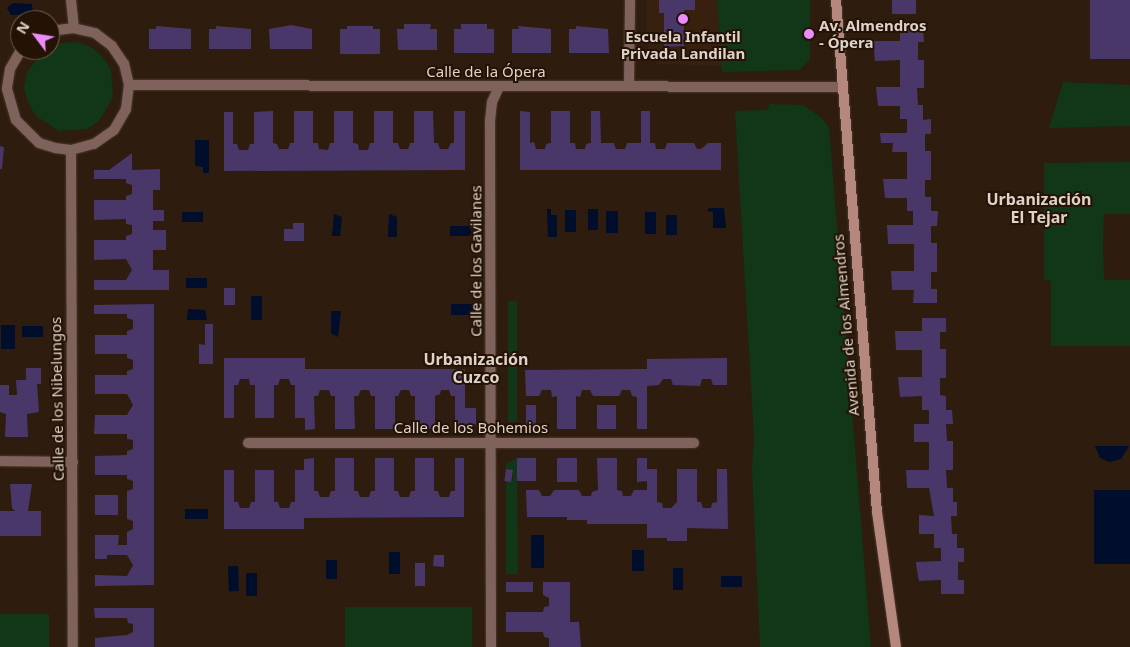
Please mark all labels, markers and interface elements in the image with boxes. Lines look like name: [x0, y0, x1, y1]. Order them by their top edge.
north arrow: [10, 10, 60, 60]
marker: Escuela Infantil Privada Landilan: [677, 13, 689, 25]
place label: Av. Almendros - Ópera: [819, 16, 926, 51]
text: N: [11, 18, 34, 37]
place label: Escuela Infantil Privada Landilan: [621, 27, 745, 62]
marker: Av. Almendros - Ópera: [803, 28, 815, 40]
street label: Calle de la Ópera: [426, 63, 546, 81]
street label: Calle de los Gavilanes: [467, 185, 485, 337]
district label: Urbanización El Tejar: [986, 189, 1092, 227]
street label: Avenida de los Almendros: [829, 233, 863, 417]
street label: Calle de los Nibelungos: [47, 317, 67, 481]
district label: Urbanización Cuzco: [423, 349, 529, 387]
street label: Calle de los Bohemios: [394, 419, 548, 437]

